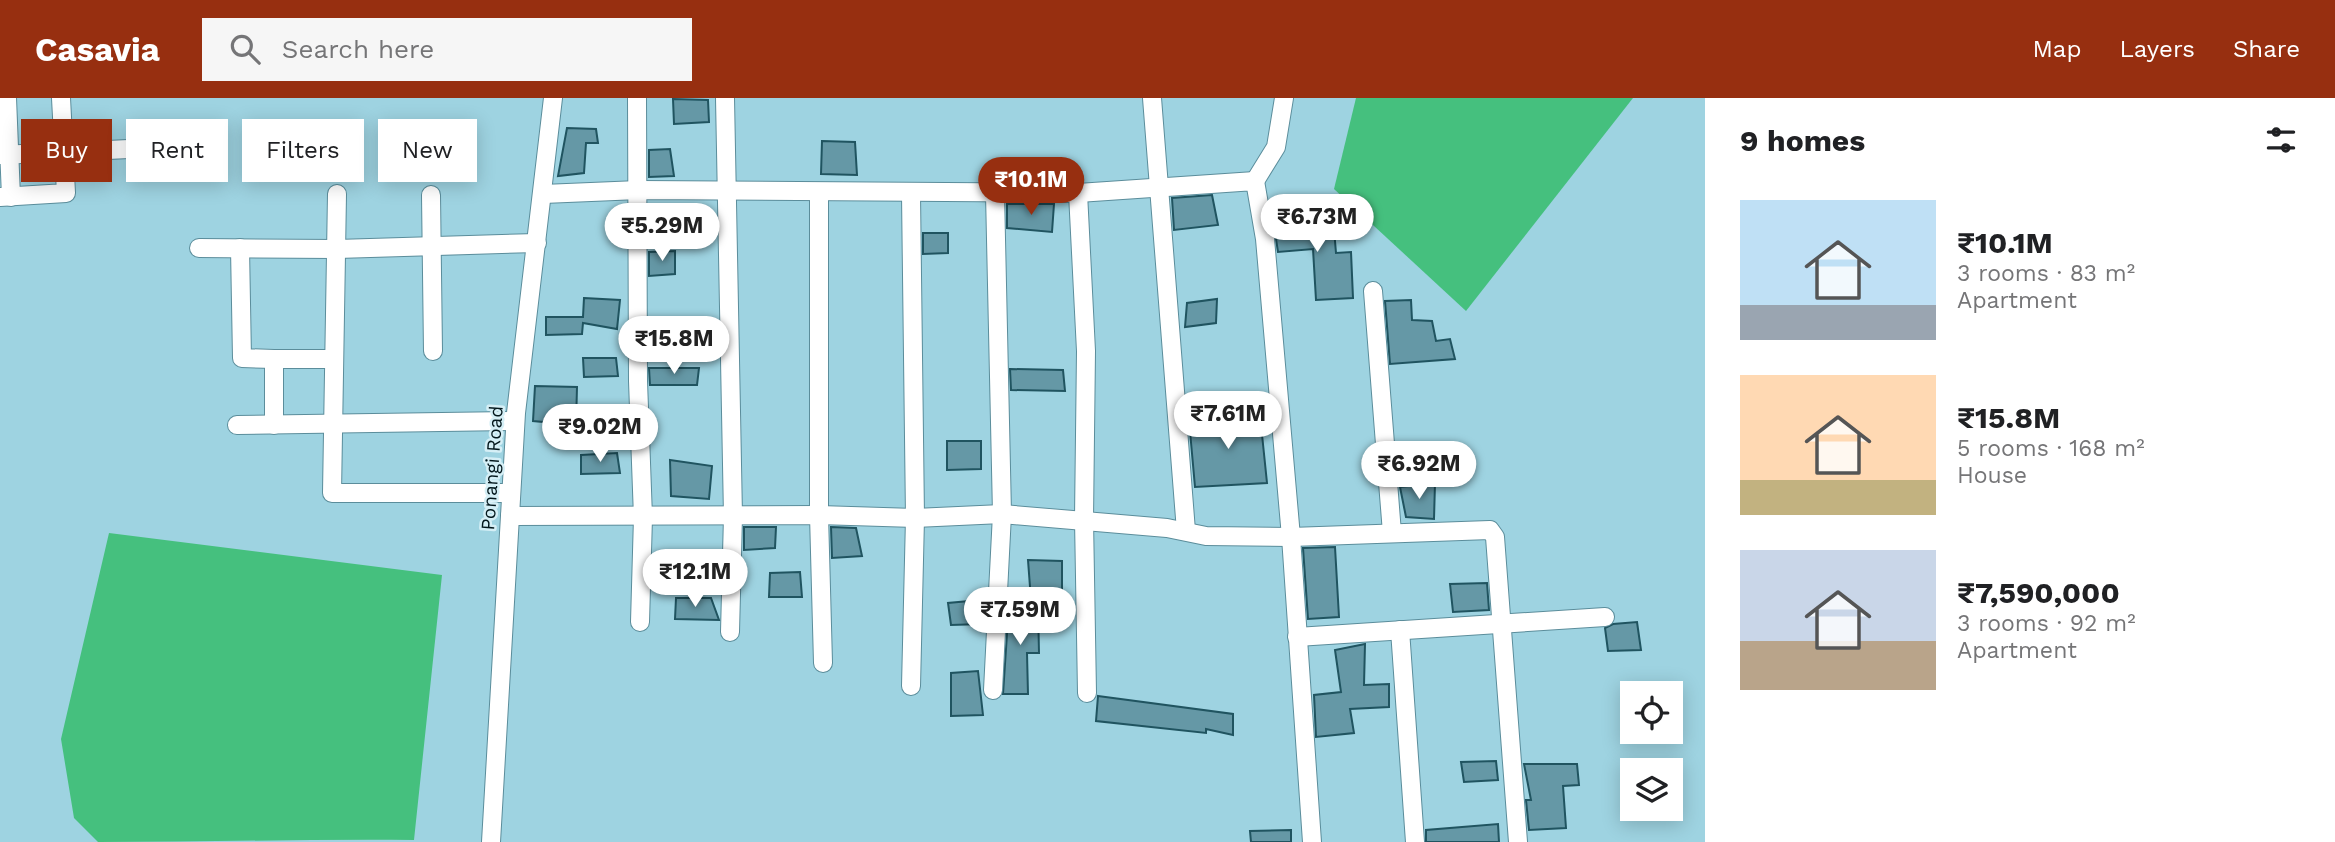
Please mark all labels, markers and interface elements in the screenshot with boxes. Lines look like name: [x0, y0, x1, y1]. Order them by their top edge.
search box: [202, 18, 692, 81]
text: Casavia: [35, 30, 160, 69]
icon: search: [226, 30, 264, 68]
text: Search here: [282, 34, 434, 64]
text: Map: [2033, 35, 2081, 63]
text: Layers: [2119, 35, 2195, 63]
text: Share: [2233, 35, 2300, 63]
chip: Buy: [21, 119, 112, 182]
chip: Rent: [126, 119, 228, 182]
chip: Filters: [242, 119, 364, 182]
chip: New: [378, 119, 477, 182]
icon: filters: [2262, 121, 2300, 159]
text: 9 homes: [1740, 123, 1865, 158]
pin: ₹10.1M: [974, 158, 1088, 217]
text: ₹10.1M: [994, 166, 1068, 193]
pin: ₹6.73M: [1260, 194, 1374, 254]
text: ₹6.73M: [1277, 203, 1357, 230]
pin: ₹5.29M: [605, 204, 719, 263]
text: ₹5.29M: [621, 212, 703, 239]
text: ₹10.1M: [1957, 225, 2053, 260]
icon: home: [1796, 228, 1880, 312]
text: 3 rooms · 83 m²: [1957, 260, 2135, 287]
text: Apartment: [1957, 287, 2077, 314]
pin: ₹15.8M: [617, 316, 731, 376]
text: ₹15.8M: [634, 325, 714, 352]
pin: ₹7.61M: [1171, 392, 1285, 451]
text: ₹7.61M: [1190, 400, 1266, 427]
text: ₹15.8M: [1957, 400, 2060, 435]
icon: home: [1796, 403, 1880, 487]
pin: ₹9.02M: [543, 404, 657, 464]
street label: Ponangi Road: [476, 405, 508, 531]
text: ₹9.02M: [558, 413, 642, 440]
text: 5 rooms · 168 m²: [1957, 435, 2145, 462]
pin: ₹6.92M: [1362, 442, 1476, 501]
text: ₹6.92M: [1377, 450, 1461, 477]
text: House: [1957, 462, 2027, 489]
pin: ₹12.1M: [638, 550, 752, 609]
text: ₹12.1M: [659, 558, 731, 585]
text: ₹7,590,000: [1957, 575, 2120, 610]
icon: home: [1796, 578, 1880, 662]
pin: ₹7.59M: [963, 588, 1077, 647]
text: ₹7.59M: [980, 596, 1060, 623]
text: 3 rooms · 92 m²: [1957, 610, 2136, 637]
text: Apartment: [1957, 637, 2077, 664]
map controls: [1620, 681, 1683, 821]
button: locate: [1620, 681, 1683, 744]
button: layers: [1620, 758, 1683, 821]

